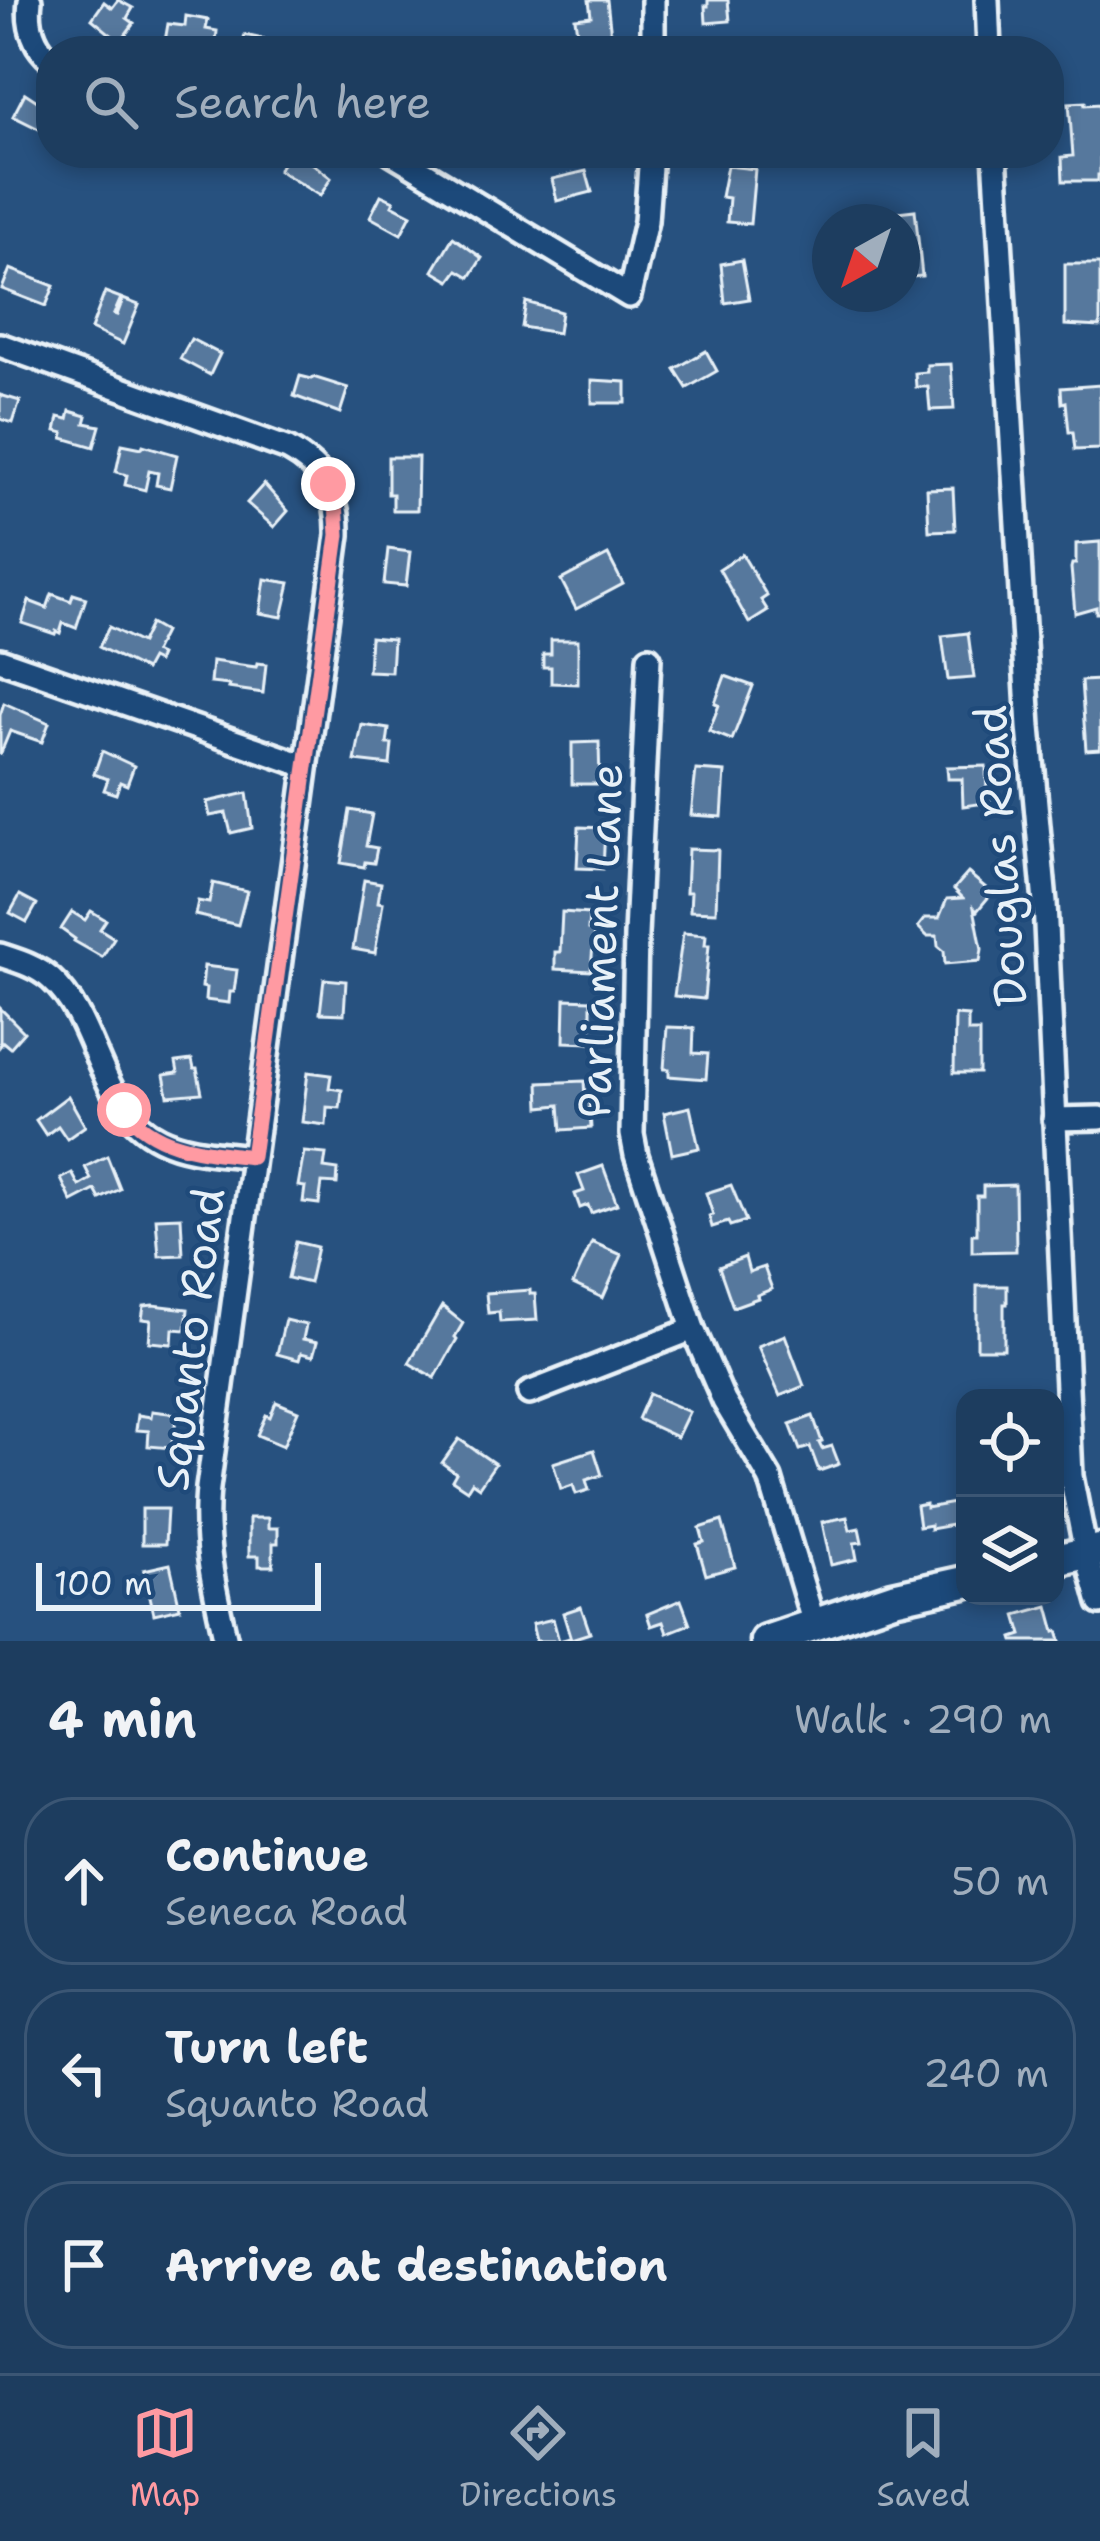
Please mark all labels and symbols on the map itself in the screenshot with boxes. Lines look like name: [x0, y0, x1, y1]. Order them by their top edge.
north arrow: [812, 204, 920, 312]
route end: [301, 457, 355, 511]
street label: Douglas Road: [960, 703, 1040, 1009]
street label: Parliament Lane: [564, 762, 636, 1120]
route start: [97, 1083, 151, 1137]
street label: Squanto Road: [142, 1184, 238, 1494]
scale bar: [36, 1557, 321, 1610]

